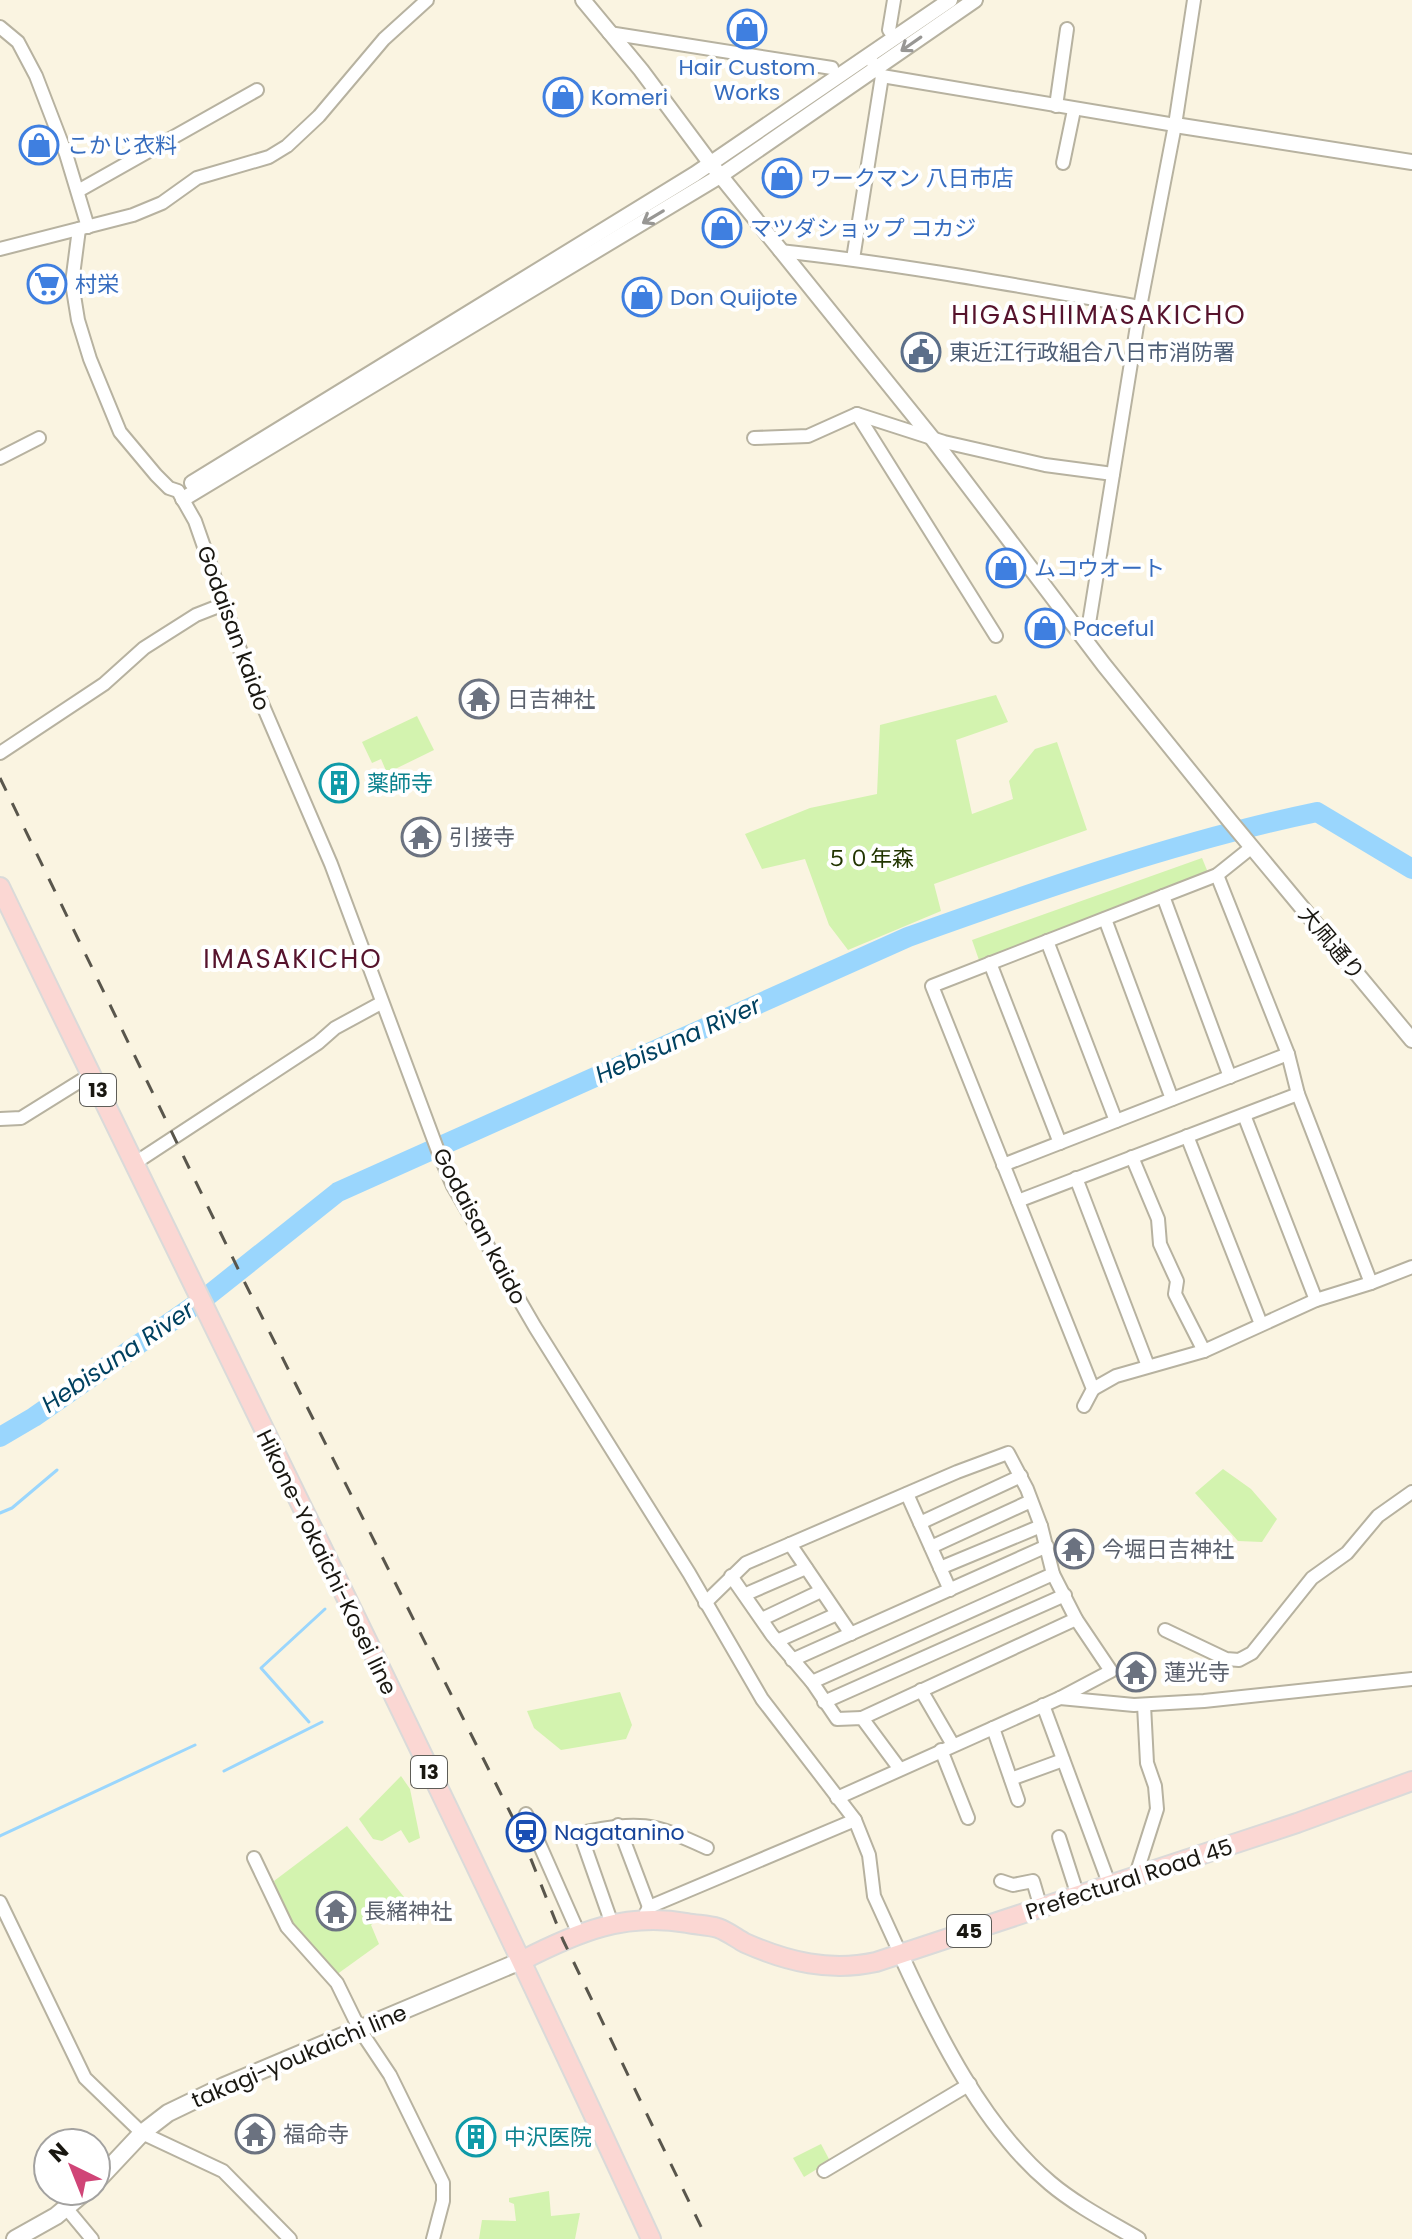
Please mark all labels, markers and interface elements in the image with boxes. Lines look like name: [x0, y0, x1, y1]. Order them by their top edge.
shop icon: Hair Custom Works: [726, 8, 768, 50]
one-way arrow: [901, 36, 923, 52]
place label: Hair Custom Works: [679, 52, 815, 108]
shop icon: Komeri: [542, 76, 584, 118]
place label: Komeri: [591, 82, 668, 113]
shop icon: こかじ衣料: [18, 124, 60, 166]
place label: こかじ衣料: [67, 130, 177, 161]
shop icon: ワークマン 八日市店: [761, 157, 803, 199]
place label: ワークマン 八日市店: [810, 163, 1014, 194]
shop icon: マツダショップ コカジ: [701, 207, 743, 249]
one-way arrow: [642, 209, 665, 225]
place label: マツダショップ コカジ: [750, 213, 976, 244]
supermarket icon: 村栄: [26, 263, 68, 305]
place label: 村栄: [75, 269, 119, 300]
shop icon: Don Quijote: [621, 276, 663, 318]
place label: Don Quijote: [670, 282, 798, 313]
district label: HIGASHIIMASAKICHO: [951, 297, 1247, 333]
public building icon: 東近江行政組合八日市消防署: [900, 331, 942, 373]
place label: 東近江行政組合八日市消防署: [949, 337, 1235, 368]
street label: Godaisan kaido: [189, 541, 278, 715]
shop icon: ムコウオート: [985, 547, 1027, 589]
place label: ムコウオート: [1034, 553, 1165, 584]
shop icon: Paceful: [1024, 607, 1066, 649]
place label: Paceful: [1073, 613, 1154, 644]
temple icon: 日吉神社: [458, 678, 500, 720]
place label: 日吉神社: [507, 684, 595, 715]
building icon: 薬師寺: [318, 762, 360, 804]
place label: 薬師寺: [367, 768, 433, 799]
temple icon: 引接寺: [400, 816, 442, 858]
place label: 引接寺: [449, 822, 515, 853]
park label: ５０年森: [826, 843, 914, 874]
street label: 大凧通り: [1291, 900, 1372, 987]
district label: IMASAKICHO: [203, 941, 383, 977]
water label: Hebisuna River: [590, 988, 767, 1091]
road number: 13: [80, 1074, 116, 1106]
street label: Godaisan kaido: [425, 1142, 534, 1310]
water label: Hebisuna River: [35, 1293, 202, 1420]
street label: Hikone-Yokaichi-Kosei line: [249, 1424, 404, 1700]
temple icon: 今堀日吉神社: [1053, 1528, 1095, 1570]
place label: 今堀日吉神社: [1102, 1534, 1234, 1565]
temple icon: 蓮光寺: [1115, 1651, 1157, 1693]
place label: 蓮光寺: [1164, 1657, 1230, 1688]
road number: 13: [411, 1756, 447, 1788]
station icon: Nagatanino: [505, 1811, 547, 1853]
place label: Nagatanino: [554, 1817, 685, 1848]
street label: Prefectural Road 45: [1022, 1831, 1237, 1928]
temple icon: 長緒神社: [315, 1890, 357, 1932]
place label: 長緒神社: [364, 1896, 452, 1927]
road number: 45: [947, 1915, 991, 1947]
street label: takagi-youkaichi line: [187, 1997, 412, 2116]
temple icon: 福命寺: [234, 2113, 276, 2155]
building icon: 中沢医院: [455, 2116, 497, 2158]
place label: 福命寺: [283, 2119, 349, 2150]
place label: 中沢医院: [504, 2122, 592, 2153]
north arrow: [32, 2127, 112, 2207]
text: N: [42, 2136, 75, 2170]

